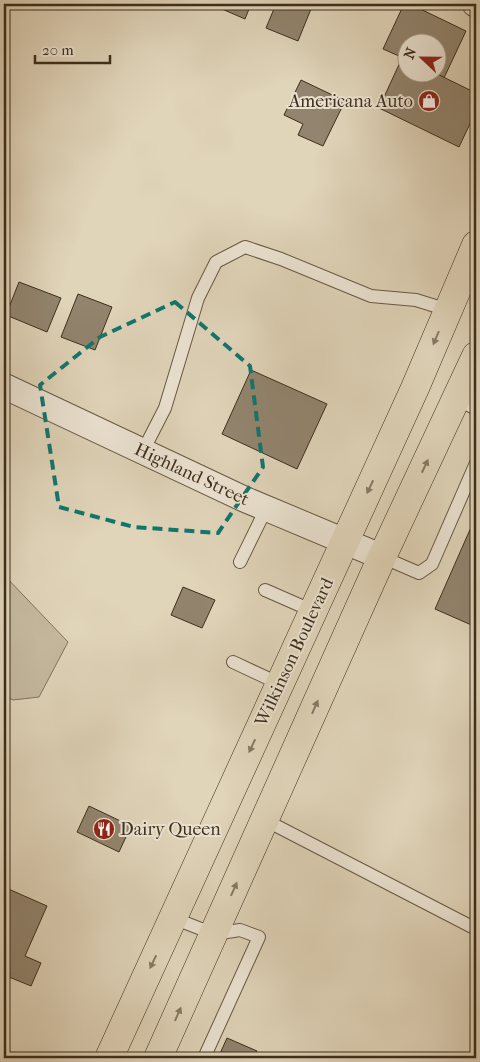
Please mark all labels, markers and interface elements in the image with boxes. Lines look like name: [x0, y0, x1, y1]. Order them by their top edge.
scale bar: [35, 32, 110, 64]
north arrow: [398, 32, 448, 82]
text: 20 m: [42, 41, 74, 59]
text: N: [401, 45, 420, 61]
shop icon: Americana Auto: [417, 89, 441, 113]
place label: Americana Auto: [288, 91, 413, 112]
one-way arrow: [432, 331, 440, 345]
street label: Highland Street: [131, 439, 253, 510]
one-way arrow: [422, 459, 430, 473]
one-way arrow: [366, 480, 374, 494]
street label: Wilkinson Boulevard: [250, 574, 338, 731]
one-way arrow: [312, 700, 320, 714]
one-way arrow: [247, 739, 255, 753]
restaurant icon: Dairy Queen: [92, 817, 116, 841]
place label: Dairy Queen: [120, 819, 221, 840]
one-way arrow: [230, 882, 238, 896]
one-way arrow: [148, 955, 157, 970]
one-way arrow: [174, 1007, 182, 1021]

